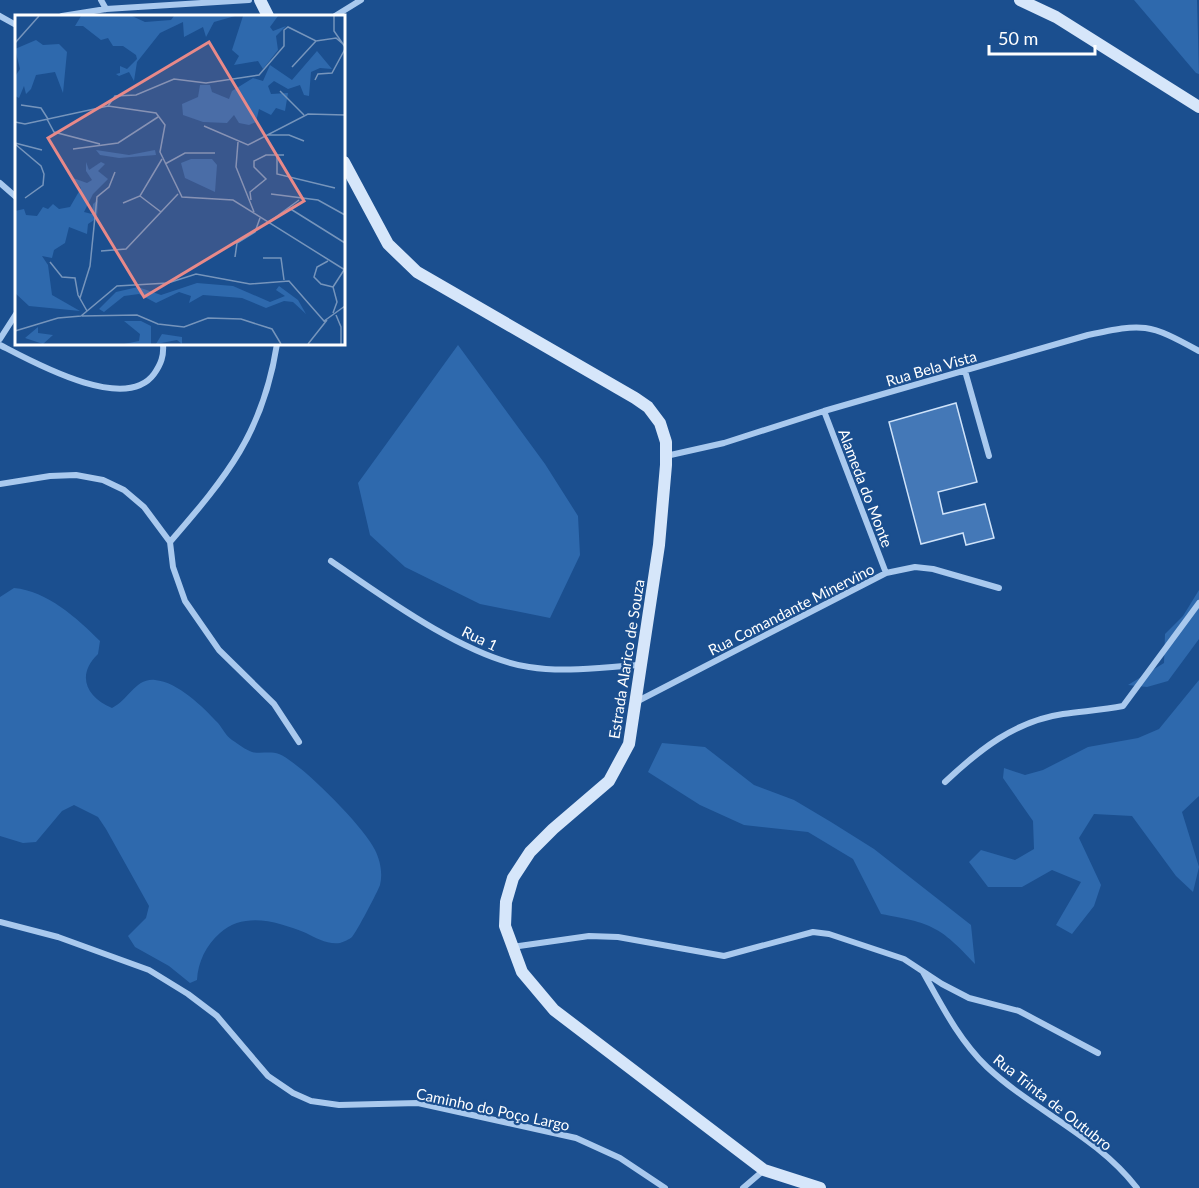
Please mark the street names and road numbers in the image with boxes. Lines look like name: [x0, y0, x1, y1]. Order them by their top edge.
street label: Rua Bela Vista: [884, 346, 978, 390]
street label: Alameda do Monte: [835, 426, 897, 550]
street label: Rua Comandante Minervino: [705, 559, 877, 659]
street label: Estrada Alarico de Souza: [604, 578, 648, 740]
street label: Rua 1: [459, 622, 501, 654]
street label: Rua Trinta de Outubro: [990, 1050, 1116, 1154]
street label: Caminho do Poço Largo: [415, 1084, 571, 1134]

